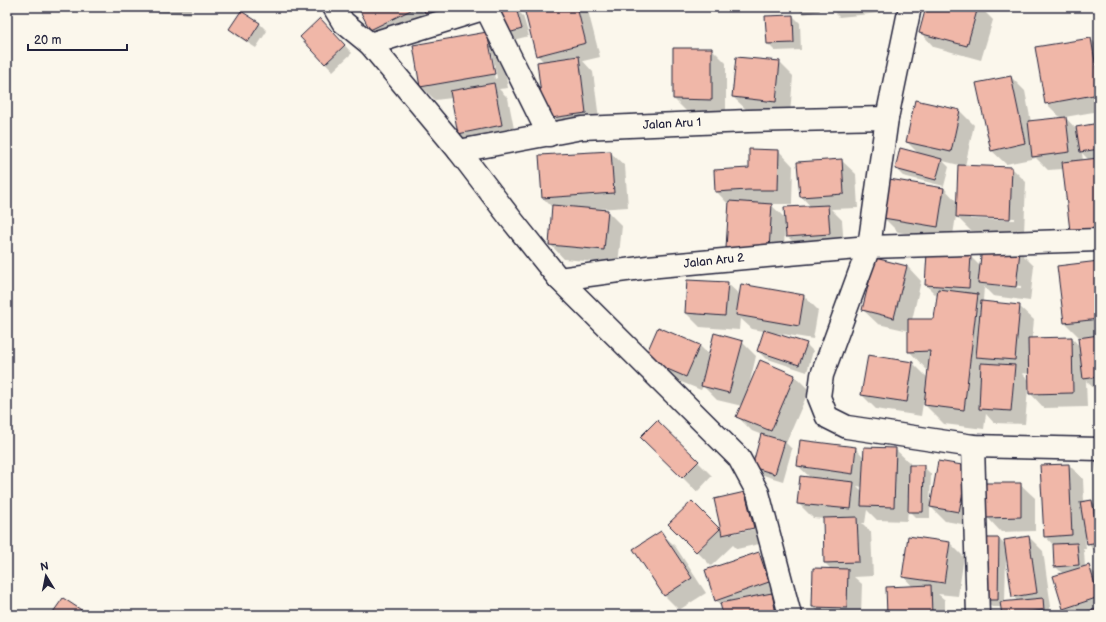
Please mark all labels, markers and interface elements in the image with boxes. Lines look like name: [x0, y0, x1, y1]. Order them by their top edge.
scale bar: [28, 26, 127, 52]
text: 20 m: [34, 33, 61, 48]
street label: Jalan Aru 1: [642, 115, 702, 133]
street label: Jalan Aru 2: [683, 250, 745, 272]
north arrow: [26, 556, 66, 596]
text: N: [39, 560, 50, 574]

